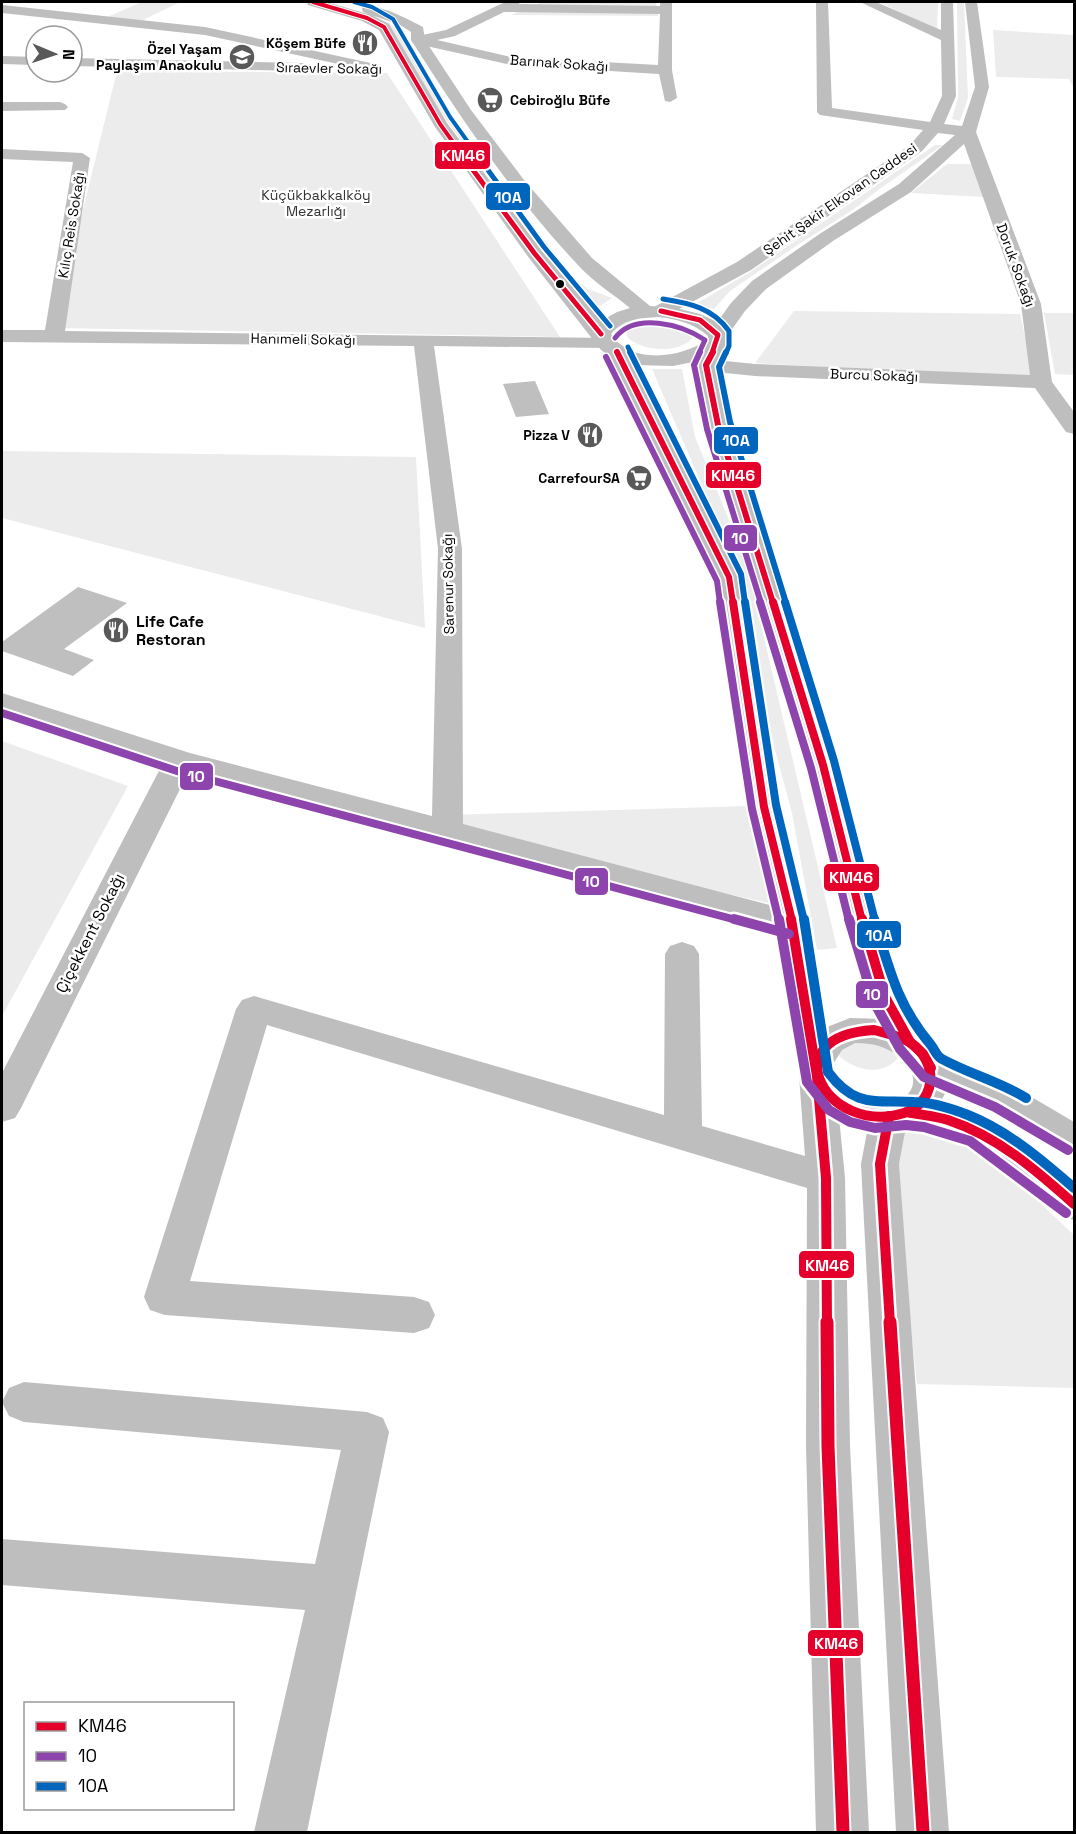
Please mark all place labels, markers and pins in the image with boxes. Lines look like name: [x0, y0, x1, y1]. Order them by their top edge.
restaurant icon: Köşem Büfe: [350, 28, 380, 58]
place label: Köşem Büfe: [266, 34, 346, 52]
place label: Özel Yaşam Paylaşım Anaokulu: [96, 40, 222, 74]
school or university icon: Özel Yaşam Paylaşım Anaokulu: [227, 42, 257, 72]
supermarket icon: Cebiroğlu Büfe: [475, 85, 505, 115]
place label: Cebiroğlu Büfe: [510, 91, 610, 109]
unlabelled marker: [554, 278, 566, 290]
restaurant icon: Pizza V: [575, 420, 605, 450]
place label: Pizza V: [523, 426, 570, 444]
supermarket icon: CarrefourSA: [624, 463, 654, 493]
place label: CarrefourSA: [538, 469, 620, 487]
place label: Life Cafe Restoran: [136, 611, 206, 650]
restaurant icon: Life Cafe Restoran: [101, 615, 131, 645]

